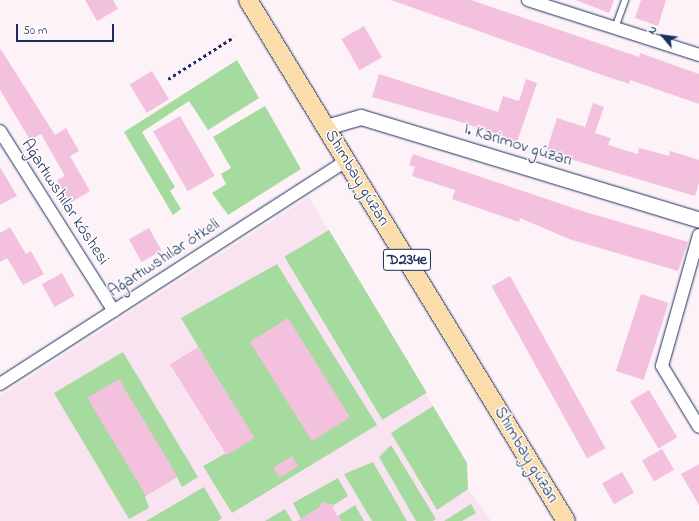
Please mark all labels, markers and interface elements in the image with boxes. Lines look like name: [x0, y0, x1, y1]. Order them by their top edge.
scale bar: [18, 16, 116, 42]
north arrow: [643, 16, 683, 56]
text: 50 m: [23, 22, 47, 40]
text: N: [644, 23, 661, 37]
street label: I. Karimov gúzarı: [461, 119, 575, 171]
street label: Shımbay gúzarı: [320, 126, 394, 230]
street label: Aǵartıwshılar kóshesi: [17, 135, 113, 269]
street label: Aǵartıwshılar ótkeli: [104, 214, 224, 302]
road number: D234e: [382, 246, 432, 274]
street label: Shımbay gúzarı: [489, 403, 563, 507]

